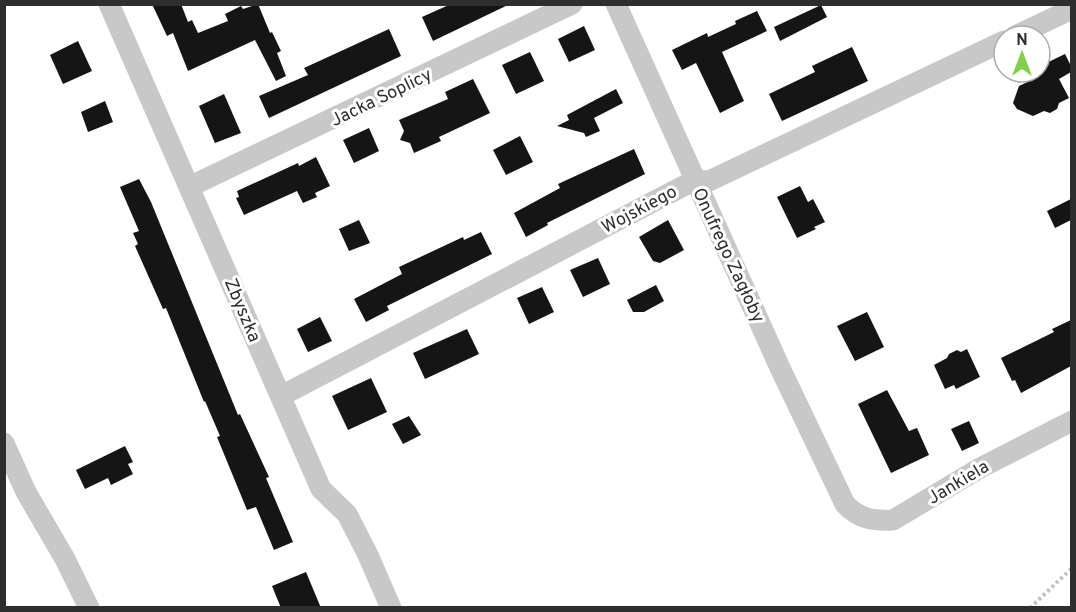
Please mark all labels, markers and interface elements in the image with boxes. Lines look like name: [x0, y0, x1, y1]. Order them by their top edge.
north arrow: [992, 24, 1052, 84]
text: N: [1016, 31, 1028, 51]
street label: Jacka Soplicy: [327, 64, 436, 133]
street label: Wojskiego: [598, 181, 681, 240]
street label: Onufrego Zagłoby: [686, 184, 769, 327]
street label: Zbyszka: [218, 275, 265, 346]
street label: Jankiela: [924, 456, 994, 511]

